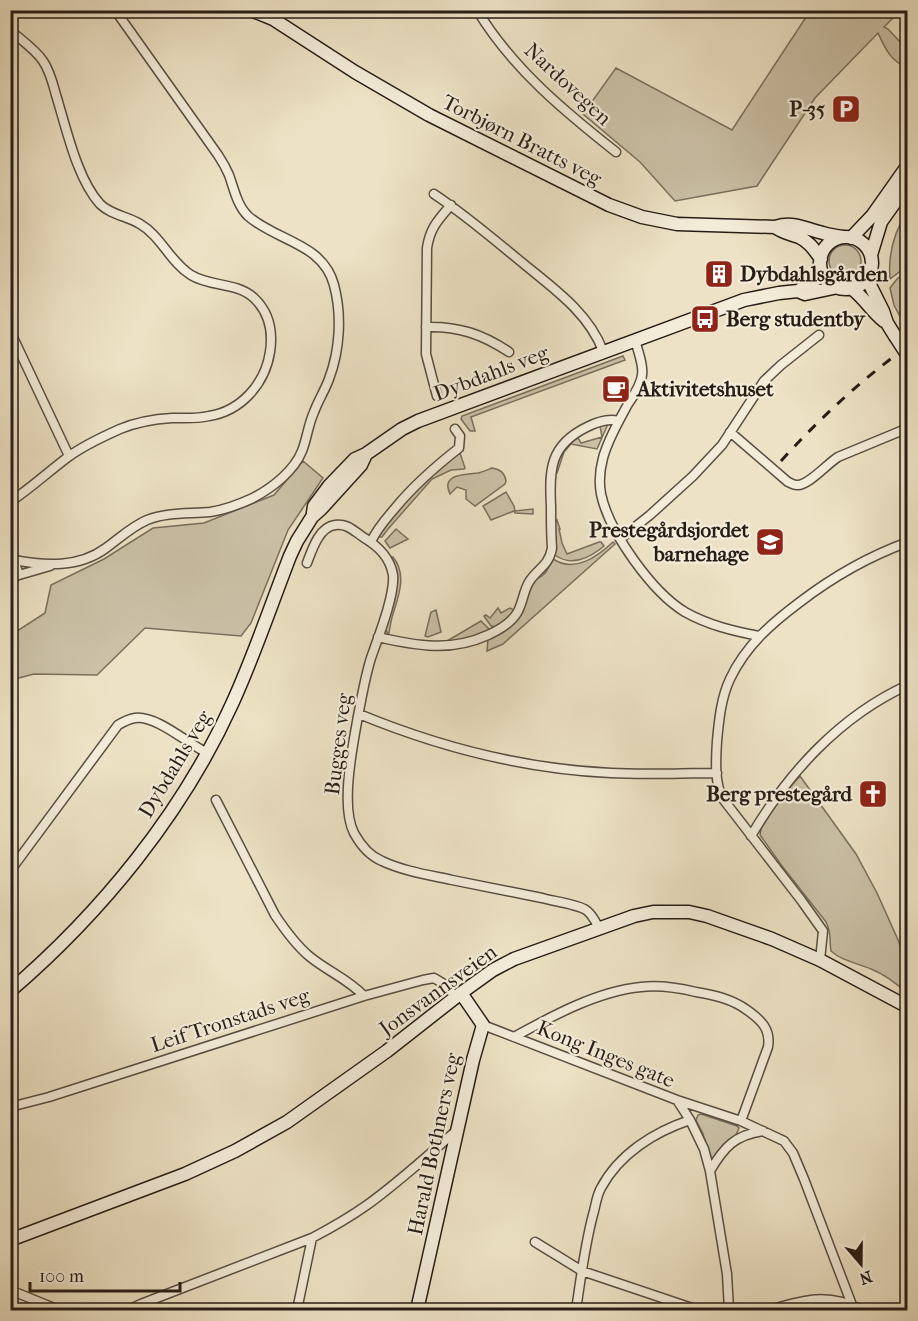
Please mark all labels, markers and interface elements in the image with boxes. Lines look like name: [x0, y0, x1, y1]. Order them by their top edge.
street label: Nardovegen: [520, 38, 616, 130]
street label: Torbjørn Bratts veg: [438, 90, 606, 191]
parking icon: P-35: [830, 93, 862, 125]
place label: P-35: [789, 97, 825, 121]
building icon: Dybdahlsgården: [703, 258, 735, 290]
place label: Dybdahlsgården: [740, 262, 889, 286]
bus stop icon: Berg studentby: [689, 303, 721, 335]
place label: Berg studentby: [726, 307, 866, 331]
street label: Dybdahls veg: [430, 340, 552, 406]
cafe icon: Aktivitetshuset: [600, 373, 632, 405]
place label: Aktivitetshuset: [635, 377, 774, 401]
place label: Prestegårdsjordet barnehage: [589, 518, 750, 566]
school or university icon: Prestegårdsjordet barnehage: [754, 526, 786, 558]
street label: Bugges veg: [320, 691, 356, 796]
street label: Dybdahls veg: [134, 705, 217, 822]
church icon: Berg prestegård: [857, 778, 889, 810]
place label: Berg prestegård: [706, 782, 853, 806]
street label: Jonsvannsveien: [373, 939, 501, 1042]
street label: Leif Tronstads veg: [148, 983, 313, 1057]
street label: Kong Inges gate: [534, 1015, 678, 1093]
street label: Harald Bothners veg: [403, 1050, 465, 1237]
north arrow: [831, 1234, 891, 1294]
scale bar: [30, 1255, 180, 1293]
text: 100 m: [39, 1266, 84, 1287]
text: N: [856, 1267, 875, 1289]

